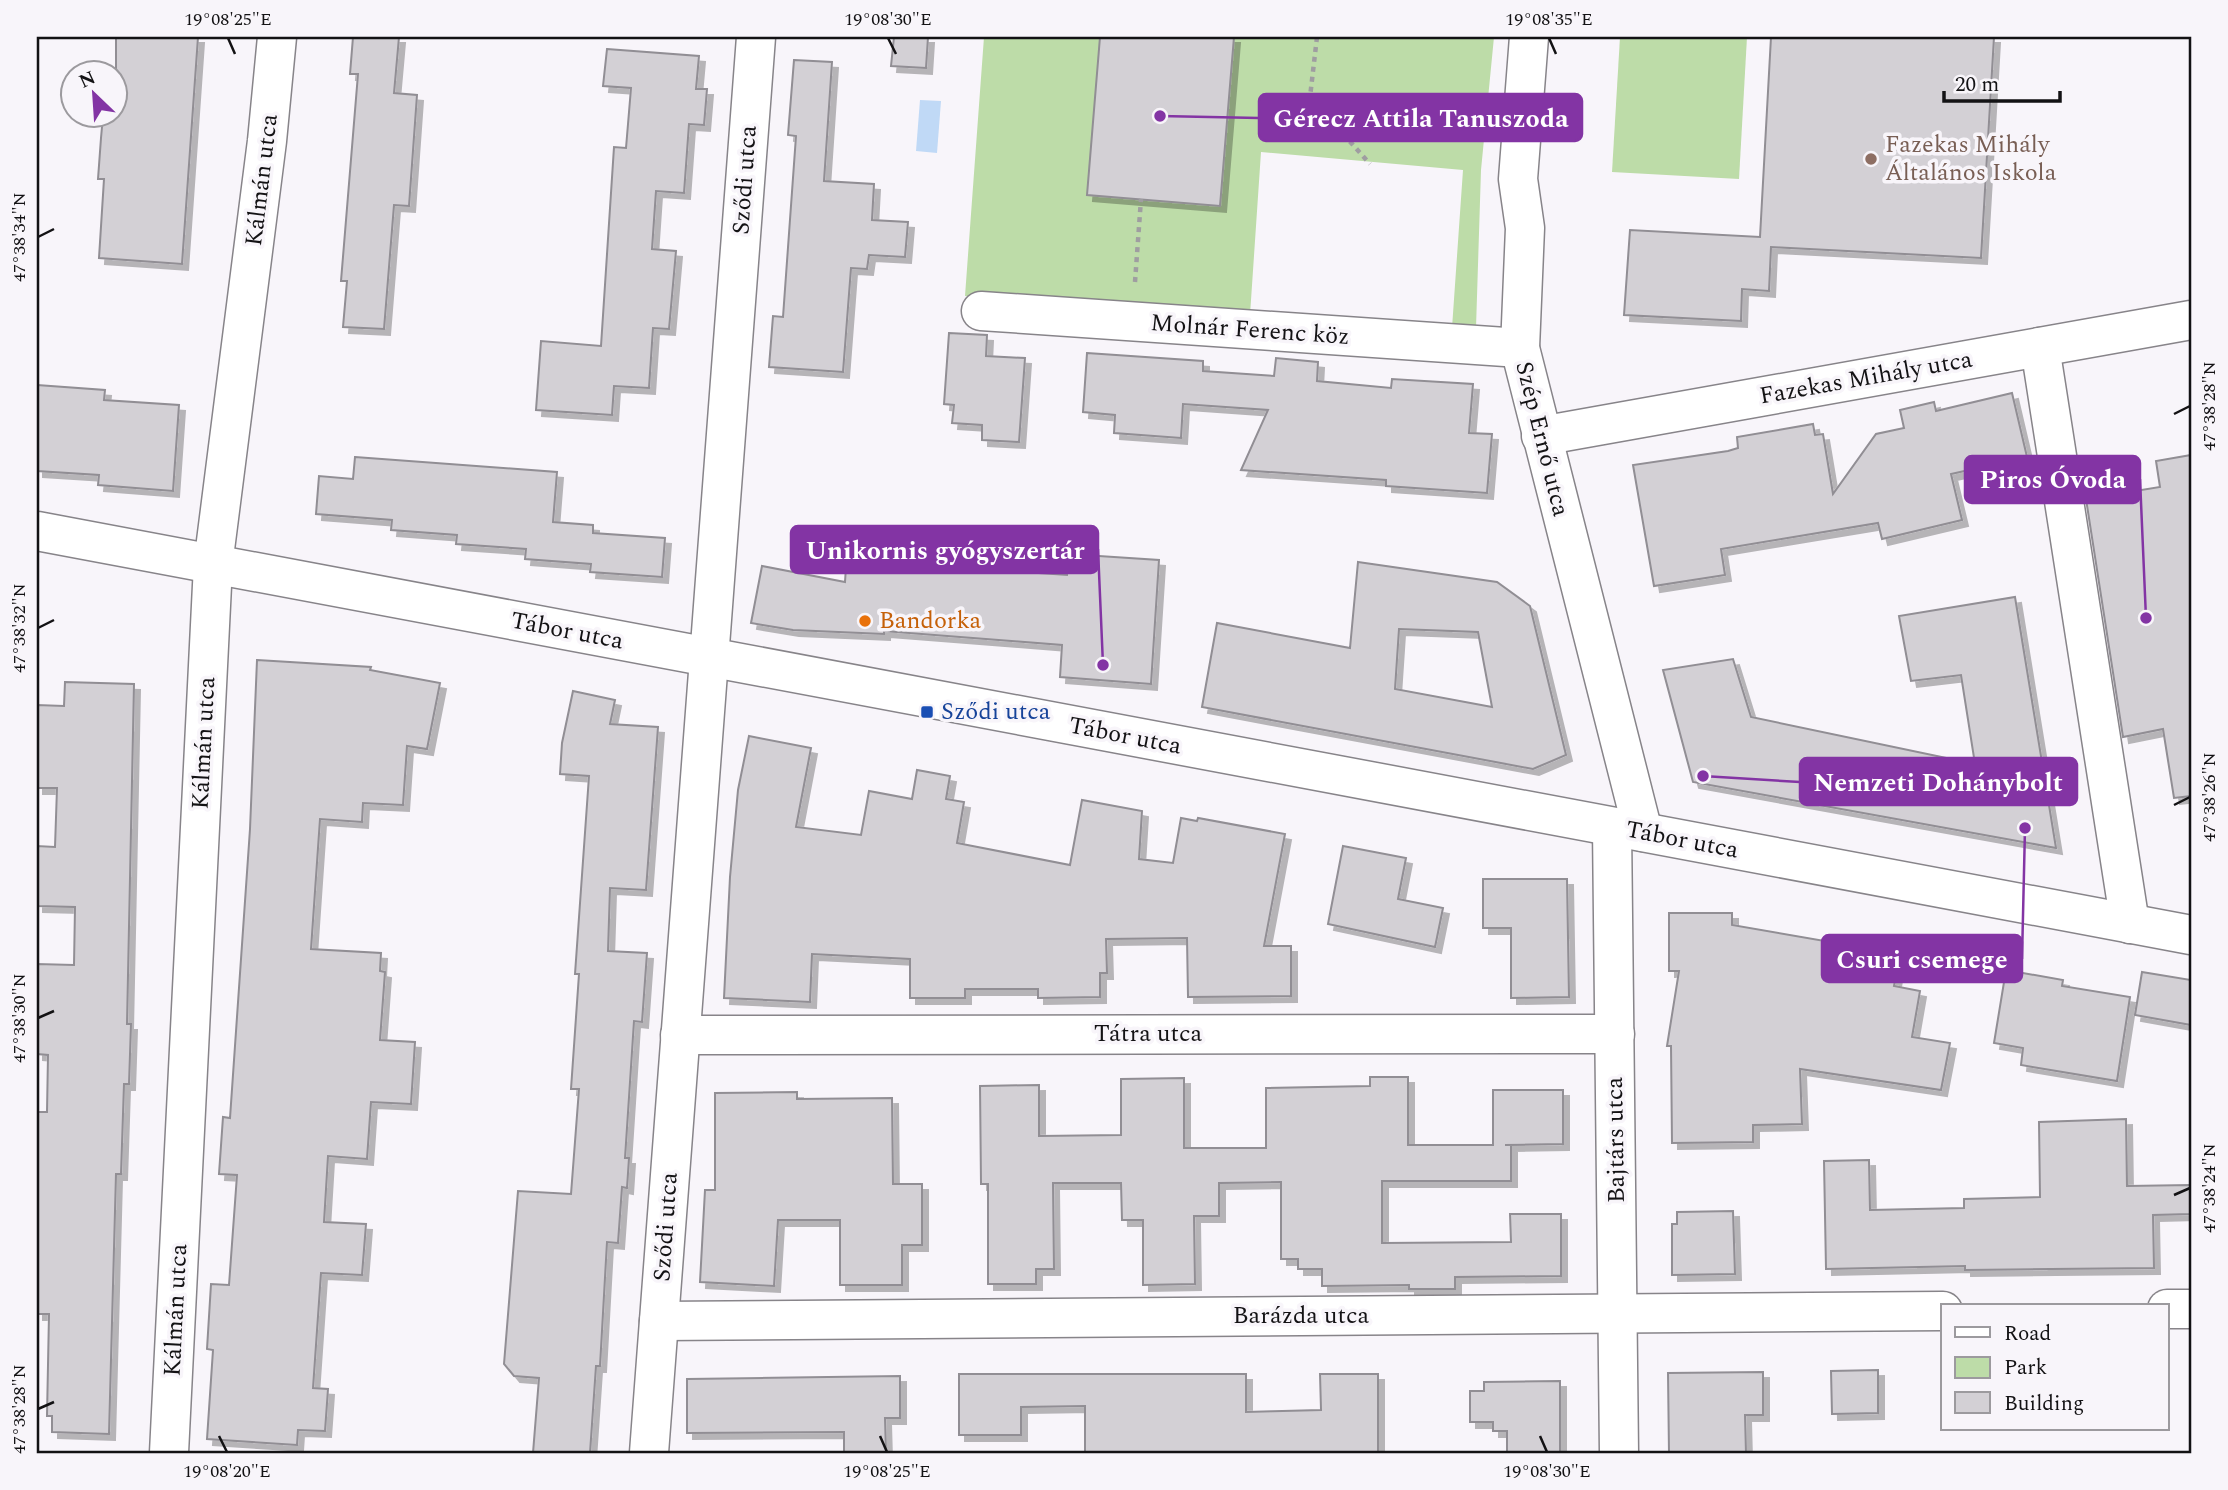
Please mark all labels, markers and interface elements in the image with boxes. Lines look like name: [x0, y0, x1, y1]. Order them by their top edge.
text: 19°08'25"E: [184, 6, 272, 33]
text: 19°08'30"E: [844, 6, 932, 33]
text: 19°08'35"E: [1505, 6, 1593, 33]
north arrow: [60, 60, 130, 130]
scale bar: [1944, 60, 2060, 104]
text: N: [74, 64, 101, 96]
text: 20 m: [1955, 69, 1999, 101]
callout: Gérecz Attila Tanuszoda: [1259, 94, 1582, 141]
text: Gérecz Attila Tanuszoda: [1273, 99, 1569, 139]
street label: Kálmán utca: [236, 112, 288, 248]
street label: Sződi utca: [723, 124, 767, 236]
place label: Fazekas Mihály Általános Iskola: [1885, 127, 2057, 191]
marker: Fazekas Mihály Általános Iskola: [1863, 151, 1879, 167]
text: 47°38'34"N: [6, 192, 33, 282]
street label: Molnár Ferenc köz: [1149, 305, 1351, 355]
street label: Fazekas Mihály utca: [1757, 342, 1976, 414]
street label: Szép Ernő utca: [1505, 358, 1579, 521]
text: 47°38'28"N: [2196, 361, 2223, 451]
callout: Piros Óvoda: [1965, 456, 2140, 503]
text: Piros Óvoda: [1980, 460, 2127, 500]
callout: Unikornis gyógyszertár: [791, 526, 1098, 573]
text: Unikornis gyógyszertár: [805, 531, 1085, 571]
text: 47°38'32"N: [6, 583, 33, 673]
street label: Tábor utca: [508, 602, 627, 660]
place label: Bandorka: [879, 603, 981, 639]
marker: Bandorka: [857, 613, 873, 629]
street label: Kálmán utca: [183, 675, 225, 810]
place label: Sződi utca: [941, 694, 1051, 730]
marker: Sződi utca: [919, 704, 935, 720]
street label: Tábor utca: [1066, 707, 1185, 765]
text: 47°38'26"N: [2196, 752, 2223, 842]
callout: Nemzeti Dohánybolt: [1800, 758, 2077, 805]
text: Nemzeti Dohánybolt: [1813, 763, 2063, 803]
street label: Tábor utca: [1623, 811, 1742, 869]
callout: Csuri csemege: [1822, 935, 2022, 982]
text: Csuri csemege: [1836, 940, 2008, 980]
text: 47°38'30"N: [6, 973, 33, 1063]
street label: Tátra utca: [1094, 1016, 1202, 1052]
street label: Bajtárs utca: [1597, 1076, 1635, 1203]
text: 47°38'24"N: [2196, 1143, 2223, 1233]
street label: Sződi utca: [644, 1171, 688, 1283]
street label: Kálmán utca: [155, 1242, 197, 1377]
street label: Barázda utca: [1233, 1298, 1369, 1334]
legend: [1941, 1304, 2168, 1430]
text: Road: [2004, 1318, 2051, 1350]
text: Park: [2004, 1352, 2048, 1384]
text: 47°38'28"N: [6, 1364, 33, 1454]
text: Building: [2004, 1388, 2084, 1420]
text: 19°08'20"E: [183, 1458, 271, 1485]
text: 19°08'25"E: [843, 1458, 931, 1485]
text: 19°08'30"E: [1503, 1458, 1591, 1485]

